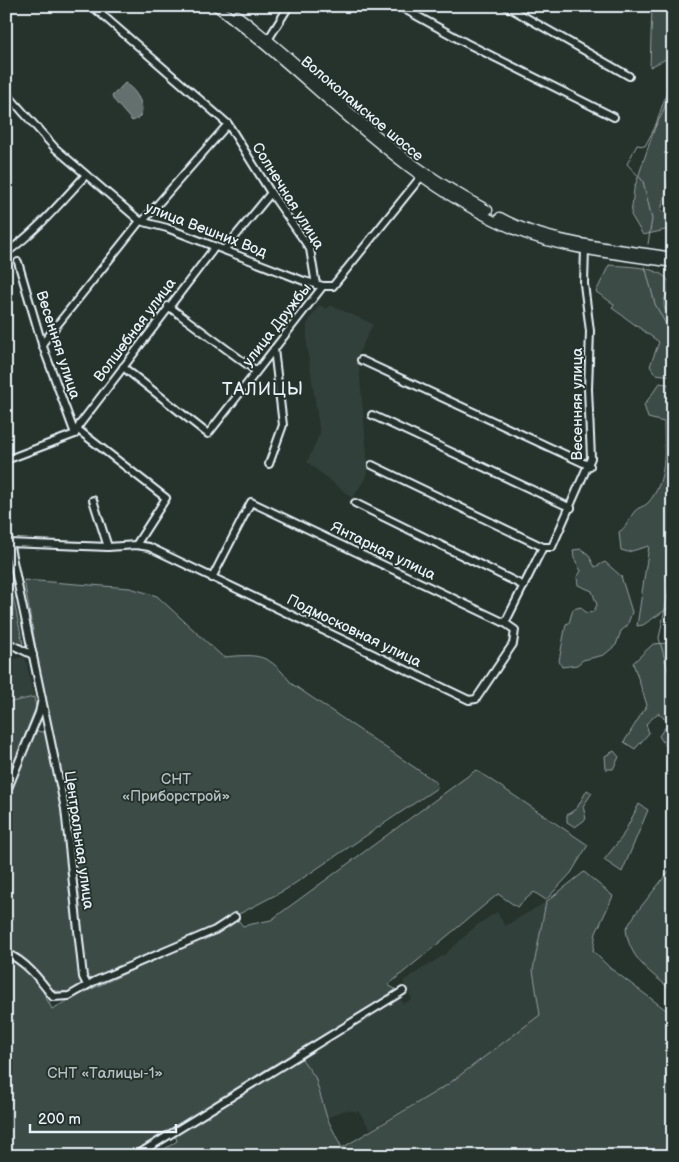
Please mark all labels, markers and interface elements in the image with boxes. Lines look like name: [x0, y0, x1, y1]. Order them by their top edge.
street label: Волоколамское шоссе: [297, 52, 427, 166]
street label: Солнечная улица: [248, 139, 329, 253]
street label: улица Вешних Вод: [142, 198, 270, 262]
street label: Волшебная улица: [90, 274, 180, 386]
street label: улица Дружбы: [238, 279, 316, 371]
street label: Весенняя улица: [32, 288, 85, 402]
street label: Весенняя улица: [568, 347, 587, 460]
district label: ТАЛИЦЫ: [222, 379, 304, 400]
street label: Янтарная улица: [327, 517, 439, 585]
street label: Подмосковная улица: [284, 590, 425, 672]
street label: Центральная улица: [60, 769, 98, 911]
park label: СНТ «Приборстрой»: [122, 770, 230, 806]
park label: СНТ «Талицы-1»: [47, 1064, 163, 1083]
scale bar: [30, 1102, 176, 1134]
text: 200 m: [38, 1110, 81, 1129]

